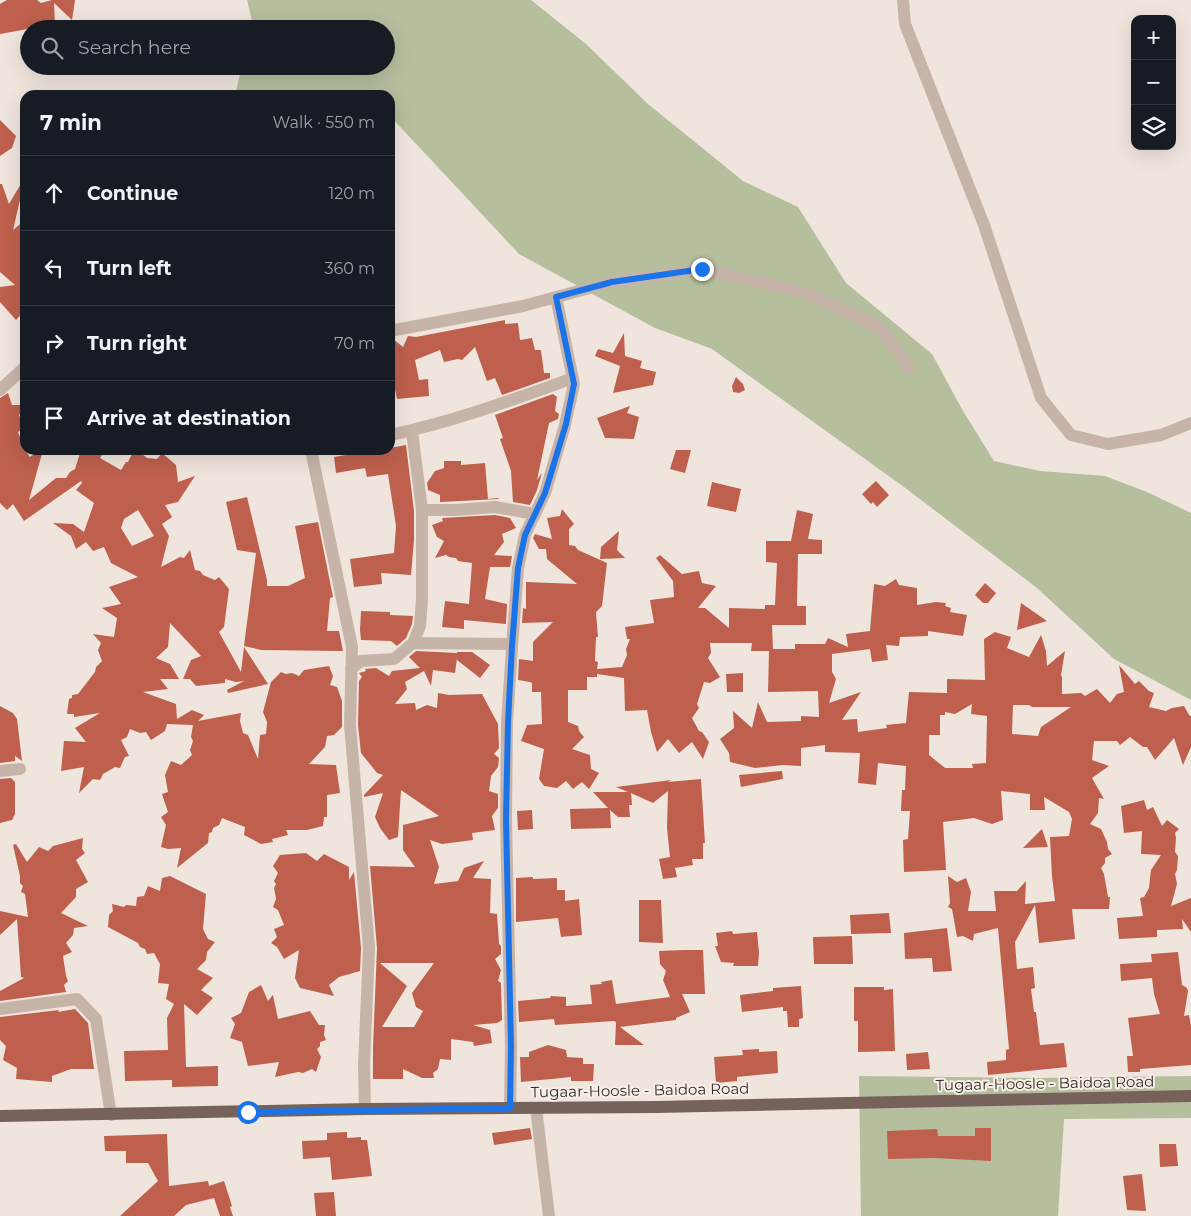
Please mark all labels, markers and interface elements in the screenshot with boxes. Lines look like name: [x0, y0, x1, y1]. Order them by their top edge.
map controls: [1131, 15, 1176, 150]
button: +: [1131, 15, 1176, 60]
search box: [20, 20, 395, 75]
icon: search: [38, 34, 66, 62]
text: Search here: [78, 36, 191, 59]
button: −: [1131, 60, 1176, 105]
button: layers: [1131, 105, 1176, 150]
text: 7 min: [40, 110, 102, 135]
text: Walk · 550 m: [273, 113, 375, 132]
icon: ahead: [40, 179, 68, 207]
text: Continue: [87, 182, 178, 205]
text: 120 m: [328, 184, 375, 203]
icon: left: [40, 254, 68, 282]
text: Turn left: [87, 257, 172, 280]
route end: [691, 258, 714, 281]
text: 360 m: [324, 259, 375, 278]
icon: right: [40, 329, 68, 357]
text: Turn right: [87, 332, 187, 355]
text: 70 m: [334, 334, 375, 353]
icon: arrive: [40, 404, 68, 432]
text: Arrive at destination: [87, 407, 291, 430]
street label: Tugaar-Hoosle - Baidoa Road: [935, 1072, 1155, 1094]
street label: Tugaar-Hoosle - Baidoa Road: [530, 1079, 750, 1101]
route start: [237, 1101, 260, 1124]

